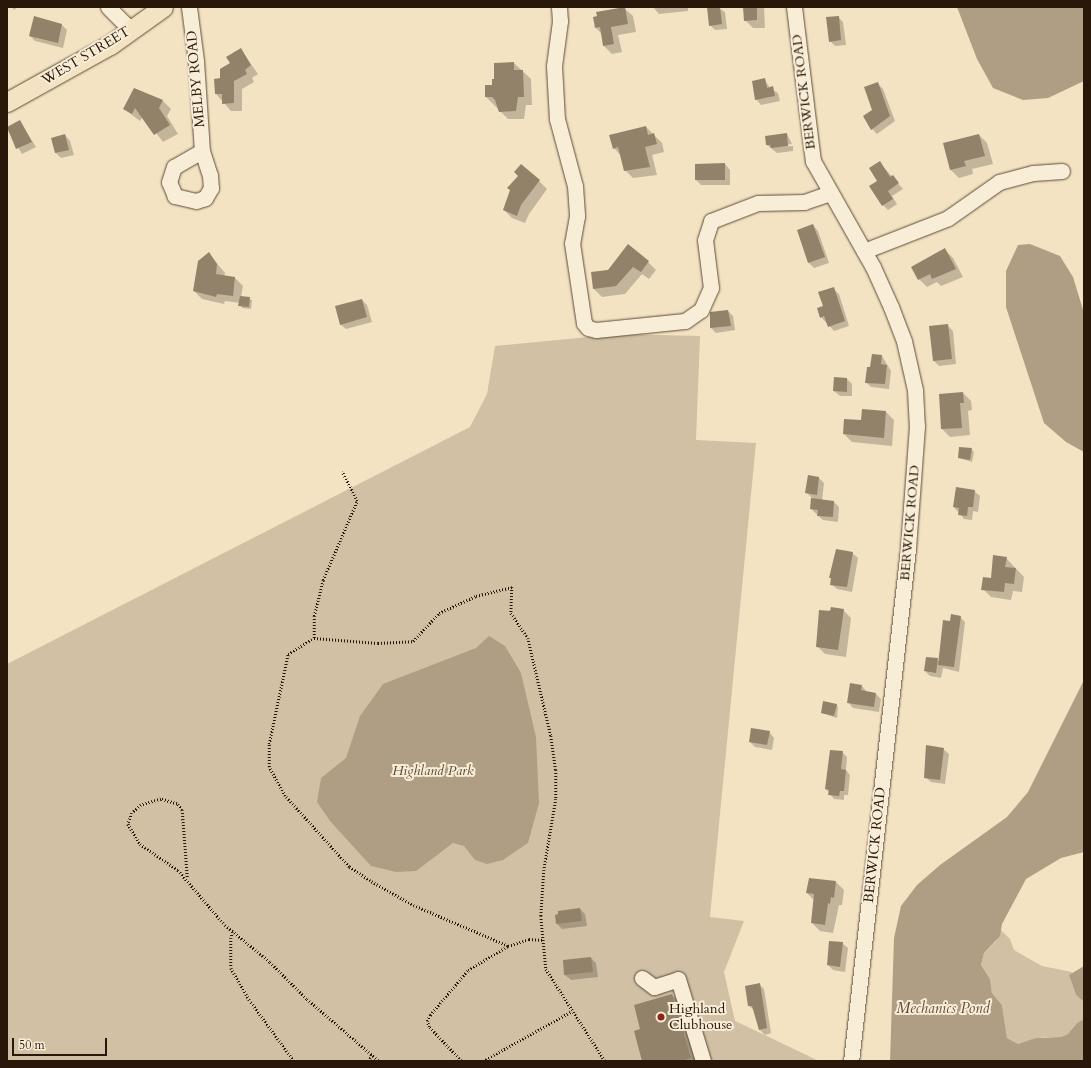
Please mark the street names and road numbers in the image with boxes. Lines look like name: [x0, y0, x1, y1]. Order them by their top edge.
street label: WEST STREET: [39, 23, 133, 89]
street label: MELBY ROAD: [183, 30, 209, 128]
street label: BERWICK ROAD: [789, 33, 819, 151]
street label: BERWICK ROAD: [897, 464, 923, 582]
street label: BERWICK ROAD: [861, 786, 889, 904]

